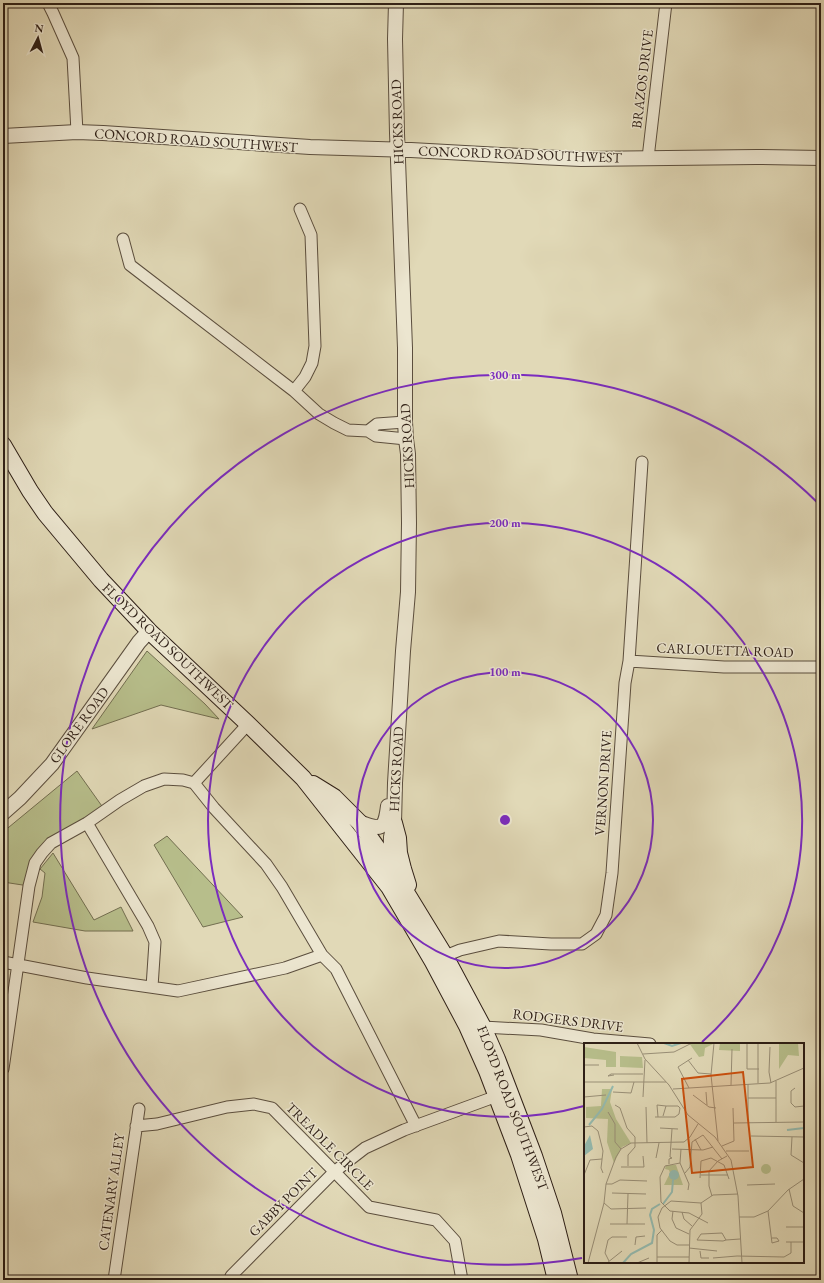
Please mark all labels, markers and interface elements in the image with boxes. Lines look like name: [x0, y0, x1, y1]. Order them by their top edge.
north arrow: [18, 18, 58, 58]
text: N: [34, 21, 44, 35]
street label: BRAZOS DRIVE: [627, 28, 657, 129]
street label: HICKS ROAD: [387, 79, 407, 165]
street label: CONCORD ROAD SOUTHWEST: [94, 124, 299, 156]
street label: CONCORD ROAD SOUTHWEST: [418, 141, 623, 167]
text: 300 m: [489, 367, 521, 383]
street label: HICKS ROAD: [396, 402, 418, 489]
text: 200 m: [489, 515, 521, 531]
street label: FLOYD ROAD SOUTHWEST: [99, 579, 238, 714]
street label: CARLOUETTA ROAD: [656, 639, 794, 661]
text: 100 m: [489, 664, 521, 680]
street label: GLORE ROAD: [45, 683, 113, 767]
street label: HICKS ROAD: [385, 725, 407, 812]
street label: VERNON DRIVE: [590, 730, 616, 836]
centre of rings: [498, 813, 512, 827]
street label: RODGERS DRIVE: [512, 1004, 624, 1036]
street label: FLOYD ROAD SOUTHWEST: [473, 1023, 553, 1194]
inset map: [584, 1043, 804, 1263]
street label: TREADLE CIRCLE: [282, 1098, 378, 1194]
street label: CATENARY ALLEY: [94, 1131, 128, 1252]
street label: GABBY POINT: [245, 1163, 322, 1240]

